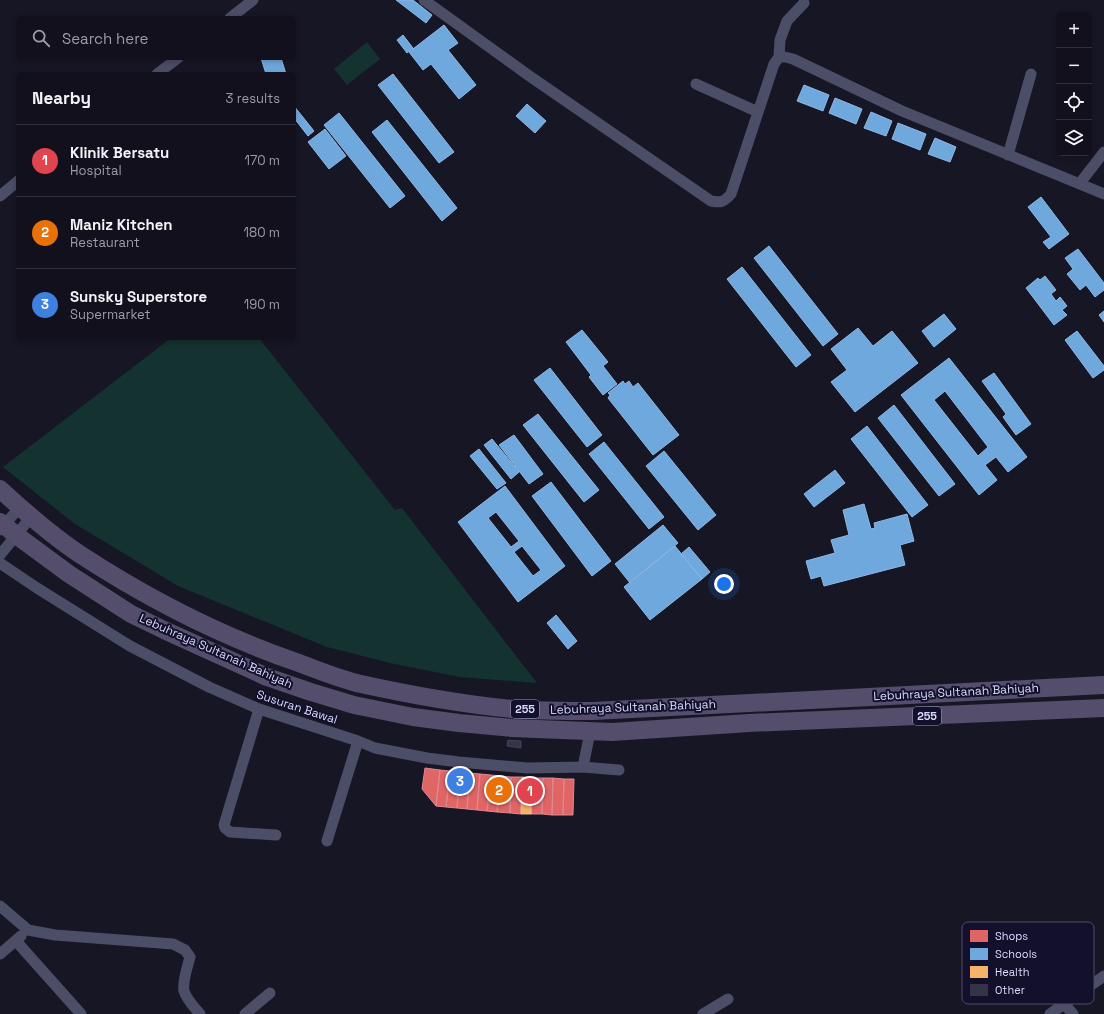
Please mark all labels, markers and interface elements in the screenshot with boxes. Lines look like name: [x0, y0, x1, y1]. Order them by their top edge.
map controls: [1056, 12, 1092, 156]
button: +: [1056, 12, 1092, 48]
search box: [16, 16, 296, 60]
icon: search: [30, 27, 52, 49]
text: Search here: [62, 29, 148, 48]
button: −: [1056, 48, 1092, 84]
button: locate: [1056, 84, 1092, 120]
text: Nearby: [32, 87, 91, 109]
text: 3 results: [226, 90, 280, 107]
button: layers: [1056, 120, 1092, 156]
text: Klinik Bersatu: [70, 143, 169, 162]
text: 1: [42, 152, 48, 169]
text: 170 m: [244, 152, 280, 169]
text: Hospital: [70, 162, 122, 179]
text: Maniz Kitchen: [70, 215, 173, 234]
text: 2: [41, 224, 49, 241]
text: 180 m: [244, 224, 280, 241]
text: Restaurant: [70, 234, 140, 251]
text: Sunsky Superstore: [70, 287, 207, 306]
text: 3: [41, 296, 49, 313]
text: 190 m: [244, 296, 280, 313]
text: Supermarket: [70, 306, 151, 323]
your location: [714, 574, 734, 594]
street label: Lebuhraya Sultanah Bahiyah: [137, 610, 295, 692]
street label: Lebuhraya Sultanah Bahiyah: [873, 680, 1039, 704]
street label: Susuran Bawal: [255, 686, 339, 728]
street label: Lebuhraya Sultanah Bahiyah: [550, 696, 716, 718]
road number: 255: [511, 700, 539, 718]
road number: 255: [913, 707, 941, 725]
pin: 3: [447, 766, 473, 796]
pin: 2: [486, 775, 512, 805]
pin: 1: [517, 776, 543, 806]
legend: [962, 922, 1094, 1004]
text: Shops: [995, 929, 1028, 943]
text: Schools: [995, 947, 1037, 961]
text: Health: [995, 965, 1030, 979]
text: Other: [995, 983, 1025, 997]

